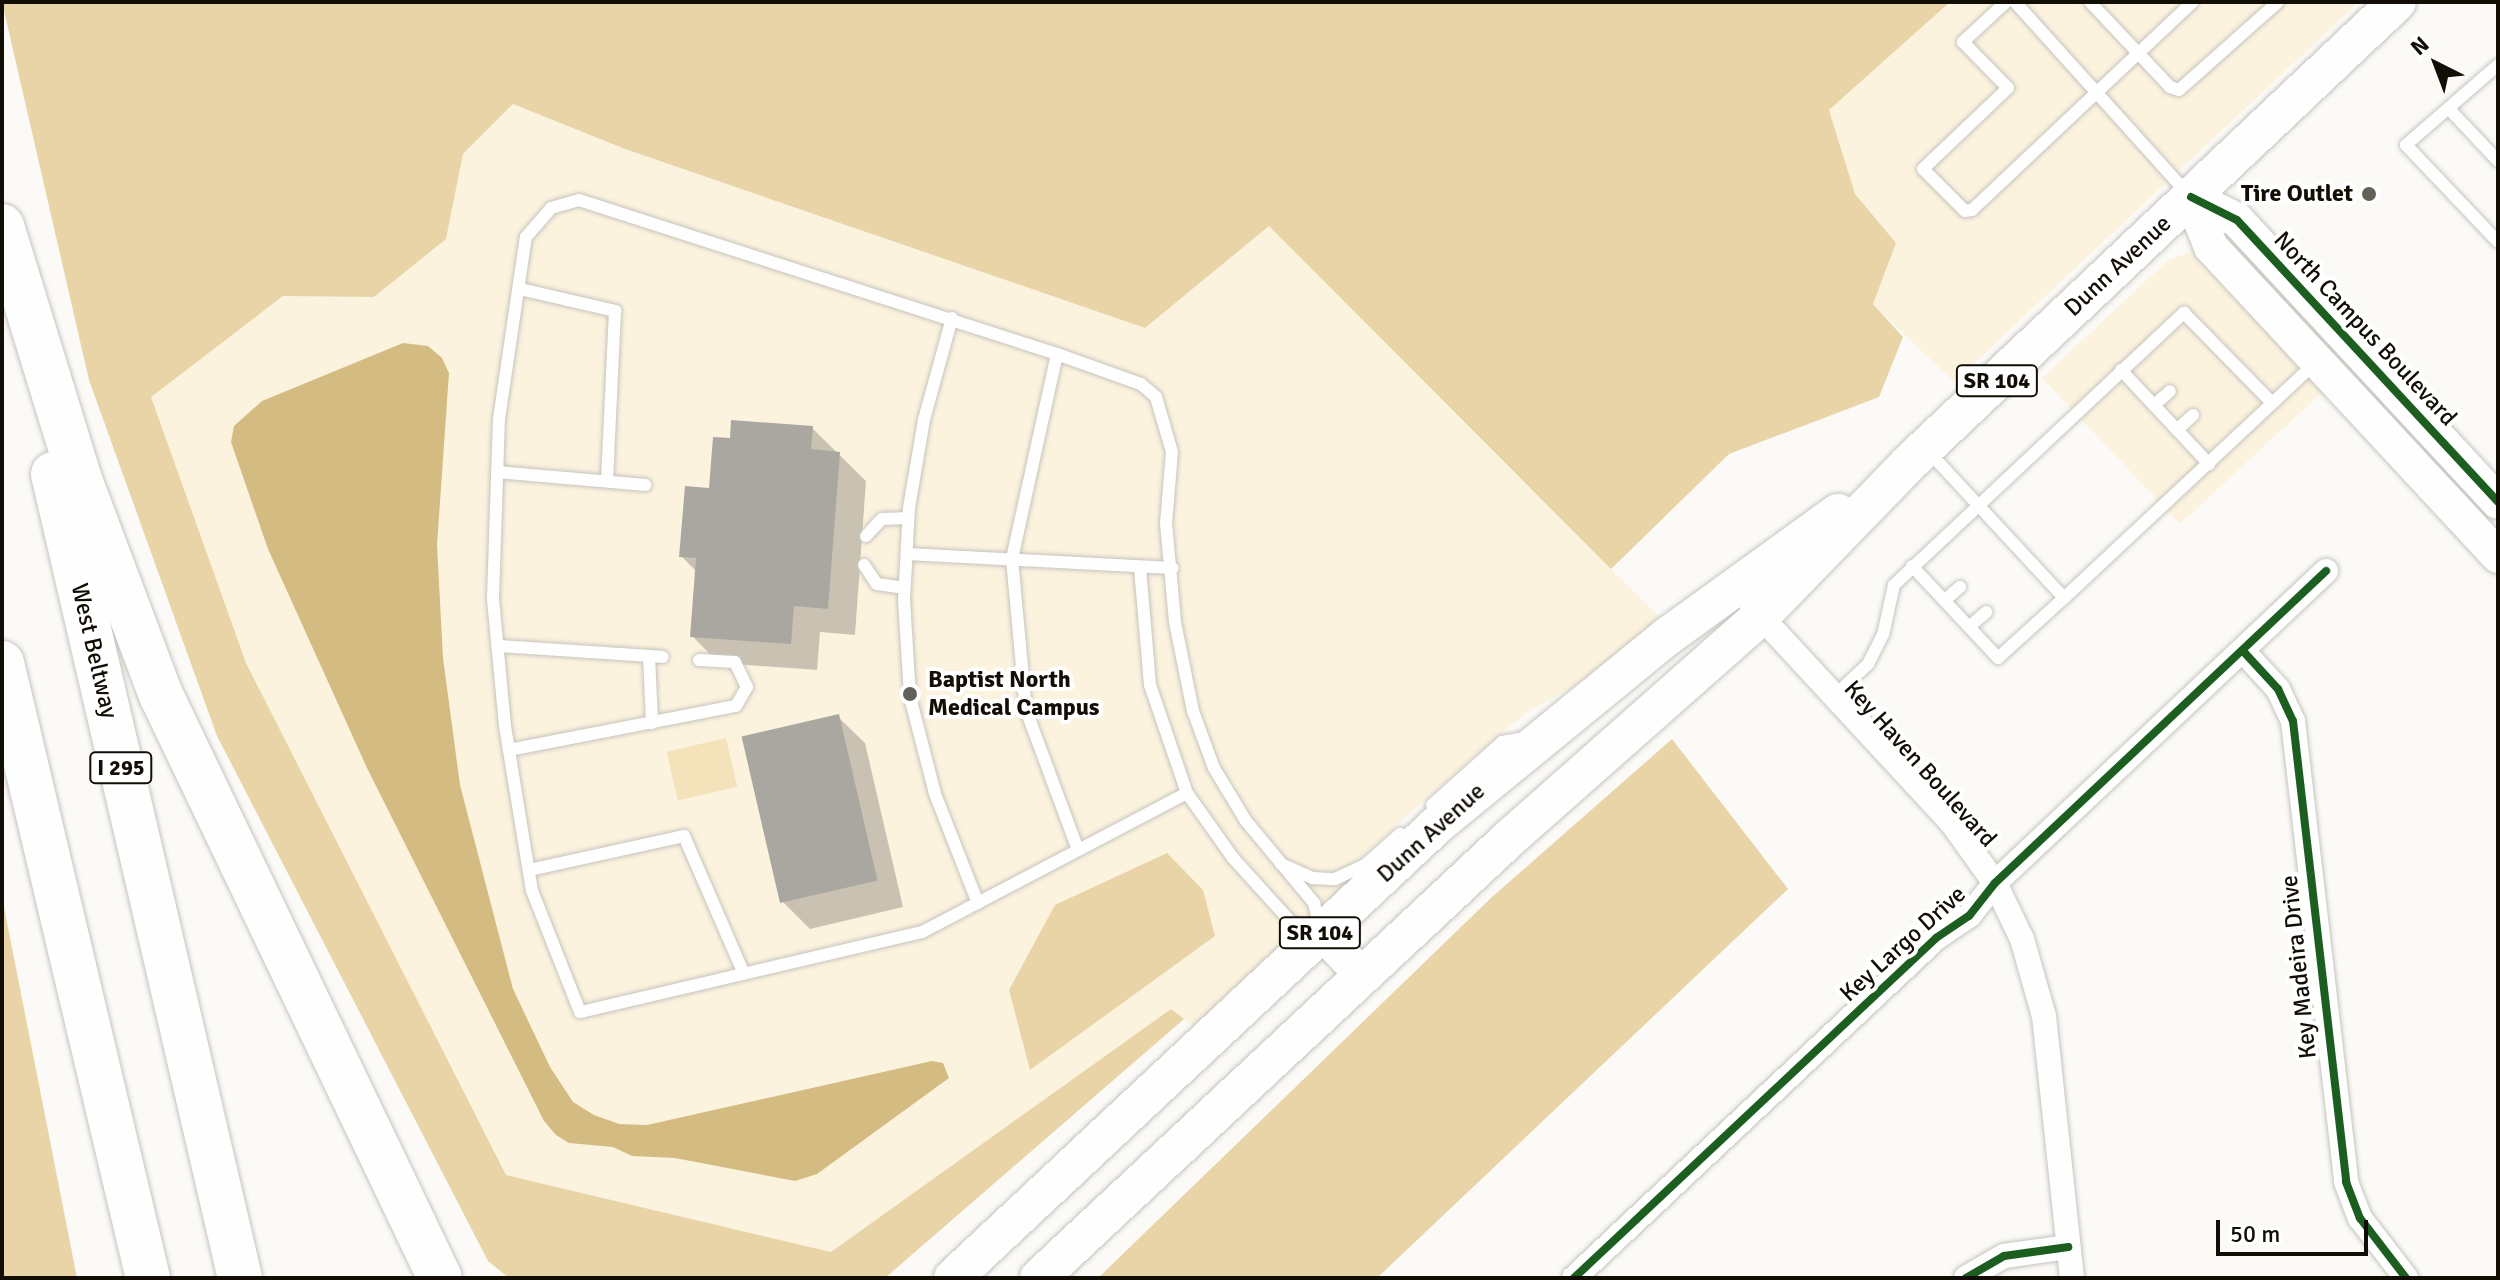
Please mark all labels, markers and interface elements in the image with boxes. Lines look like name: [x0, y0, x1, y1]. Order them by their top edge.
north arrow: [2396, 24, 2476, 104]
text: N: [2405, 31, 2434, 61]
place label: Tire Outlet: [2241, 180, 2353, 208]
marker: Tire Outlet: [2360, 185, 2378, 203]
street label: Dunn Avenue: [2059, 209, 2177, 323]
street label: North Campus Boulevard: [2267, 226, 2463, 432]
road number: SR 104: [1955, 363, 2039, 399]
street label: West Beltway: [64, 581, 124, 721]
place label: Baptist North Medical Campus: [928, 666, 1100, 722]
street label: Key Haven Boulevard: [1838, 675, 2002, 853]
marker: Baptist North Medical Campus: [899, 683, 921, 705]
road number: I 295: [89, 750, 153, 786]
street label: Dunn Avenue: [1371, 777, 1491, 889]
street label: Key Madeira Drive: [2275, 874, 2323, 1060]
street label: Key Largo Drive: [1834, 880, 1972, 1008]
road number: SR 104: [1278, 915, 1362, 951]
scale bar: [2220, 1204, 2372, 1254]
text: 50 m: [2230, 1219, 2280, 1249]

